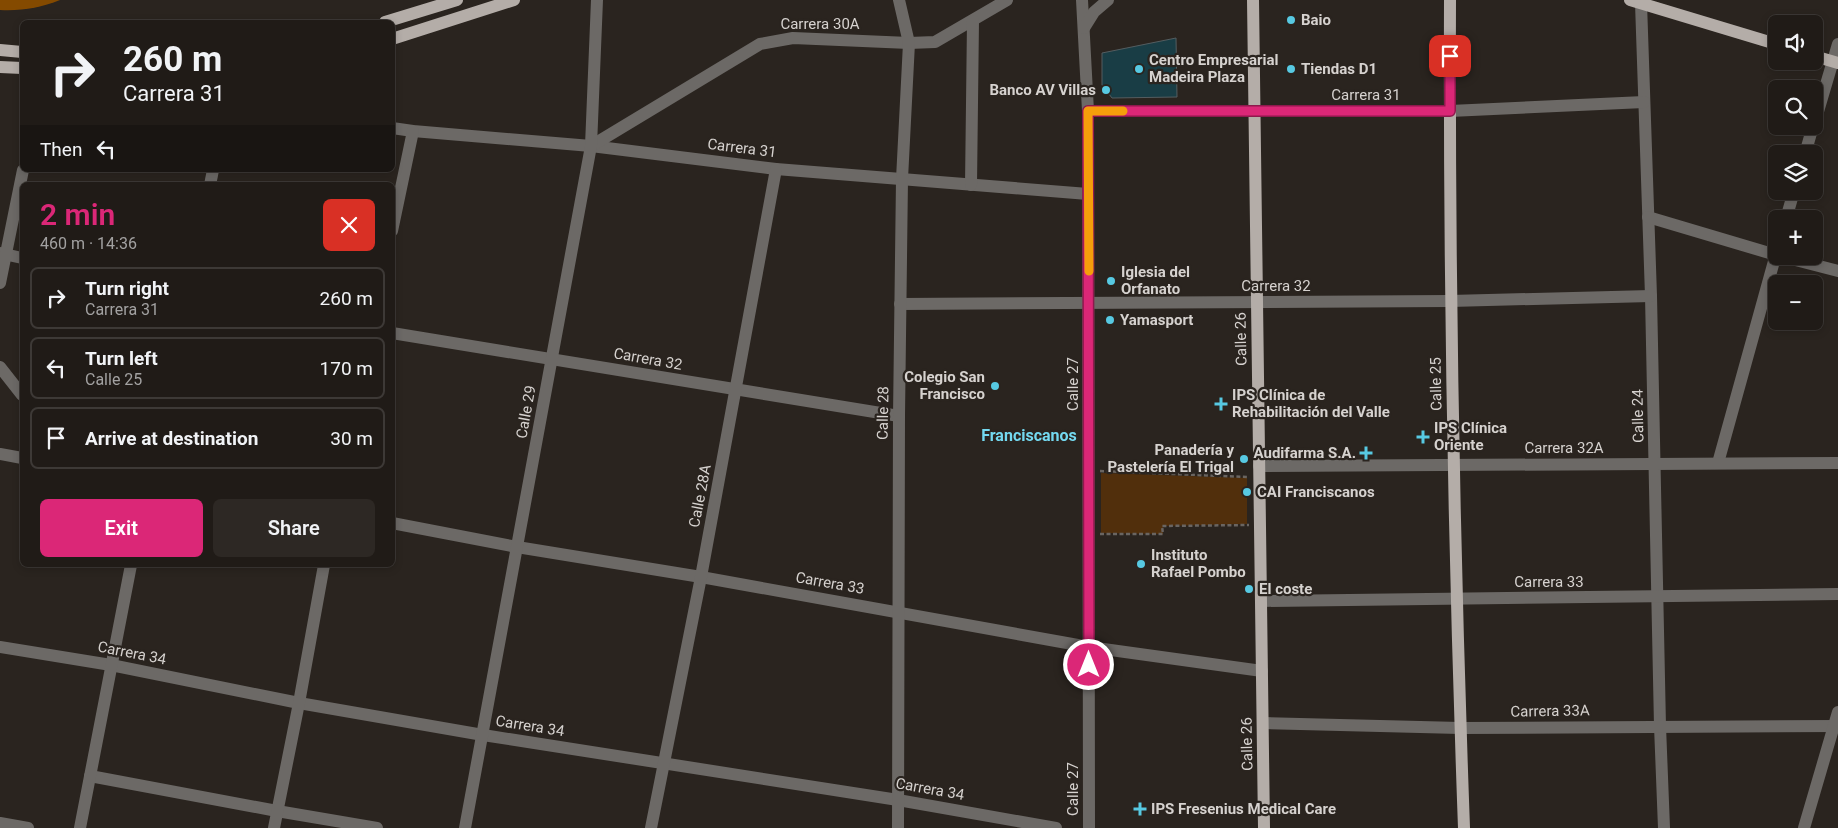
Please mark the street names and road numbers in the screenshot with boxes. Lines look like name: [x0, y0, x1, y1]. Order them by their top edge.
street label: Carrera 30A: [780, 15, 860, 33]
street label: Carrera 31: [1331, 86, 1401, 104]
street label: Carrera 31: [706, 135, 778, 161]
street label: Carrera 32: [1241, 277, 1311, 295]
street label: Calle 26: [1232, 312, 1250, 366]
street label: Carrera 32: [612, 344, 684, 374]
street label: Calle 27: [1064, 357, 1082, 411]
street label: Calle 25: [1427, 357, 1445, 411]
street label: Calle 29: [512, 384, 540, 440]
street label: Calle 28: [874, 386, 892, 440]
street label: Calle 24: [1629, 388, 1647, 443]
street label: Carrera 32A: [1524, 439, 1604, 457]
street label: Calle 28A: [685, 463, 715, 529]
street label: Carrera 33: [794, 568, 866, 598]
street label: Carrera 33: [1514, 573, 1584, 591]
street label: Carrera 34: [96, 638, 168, 669]
street label: Carrera 33A: [1510, 701, 1590, 721]
street label: Carrera 34: [494, 712, 566, 740]
street label: Calle 26: [1238, 717, 1256, 771]
street label: Calle 27: [1064, 762, 1082, 816]
street label: Carrera 34: [894, 774, 966, 804]

